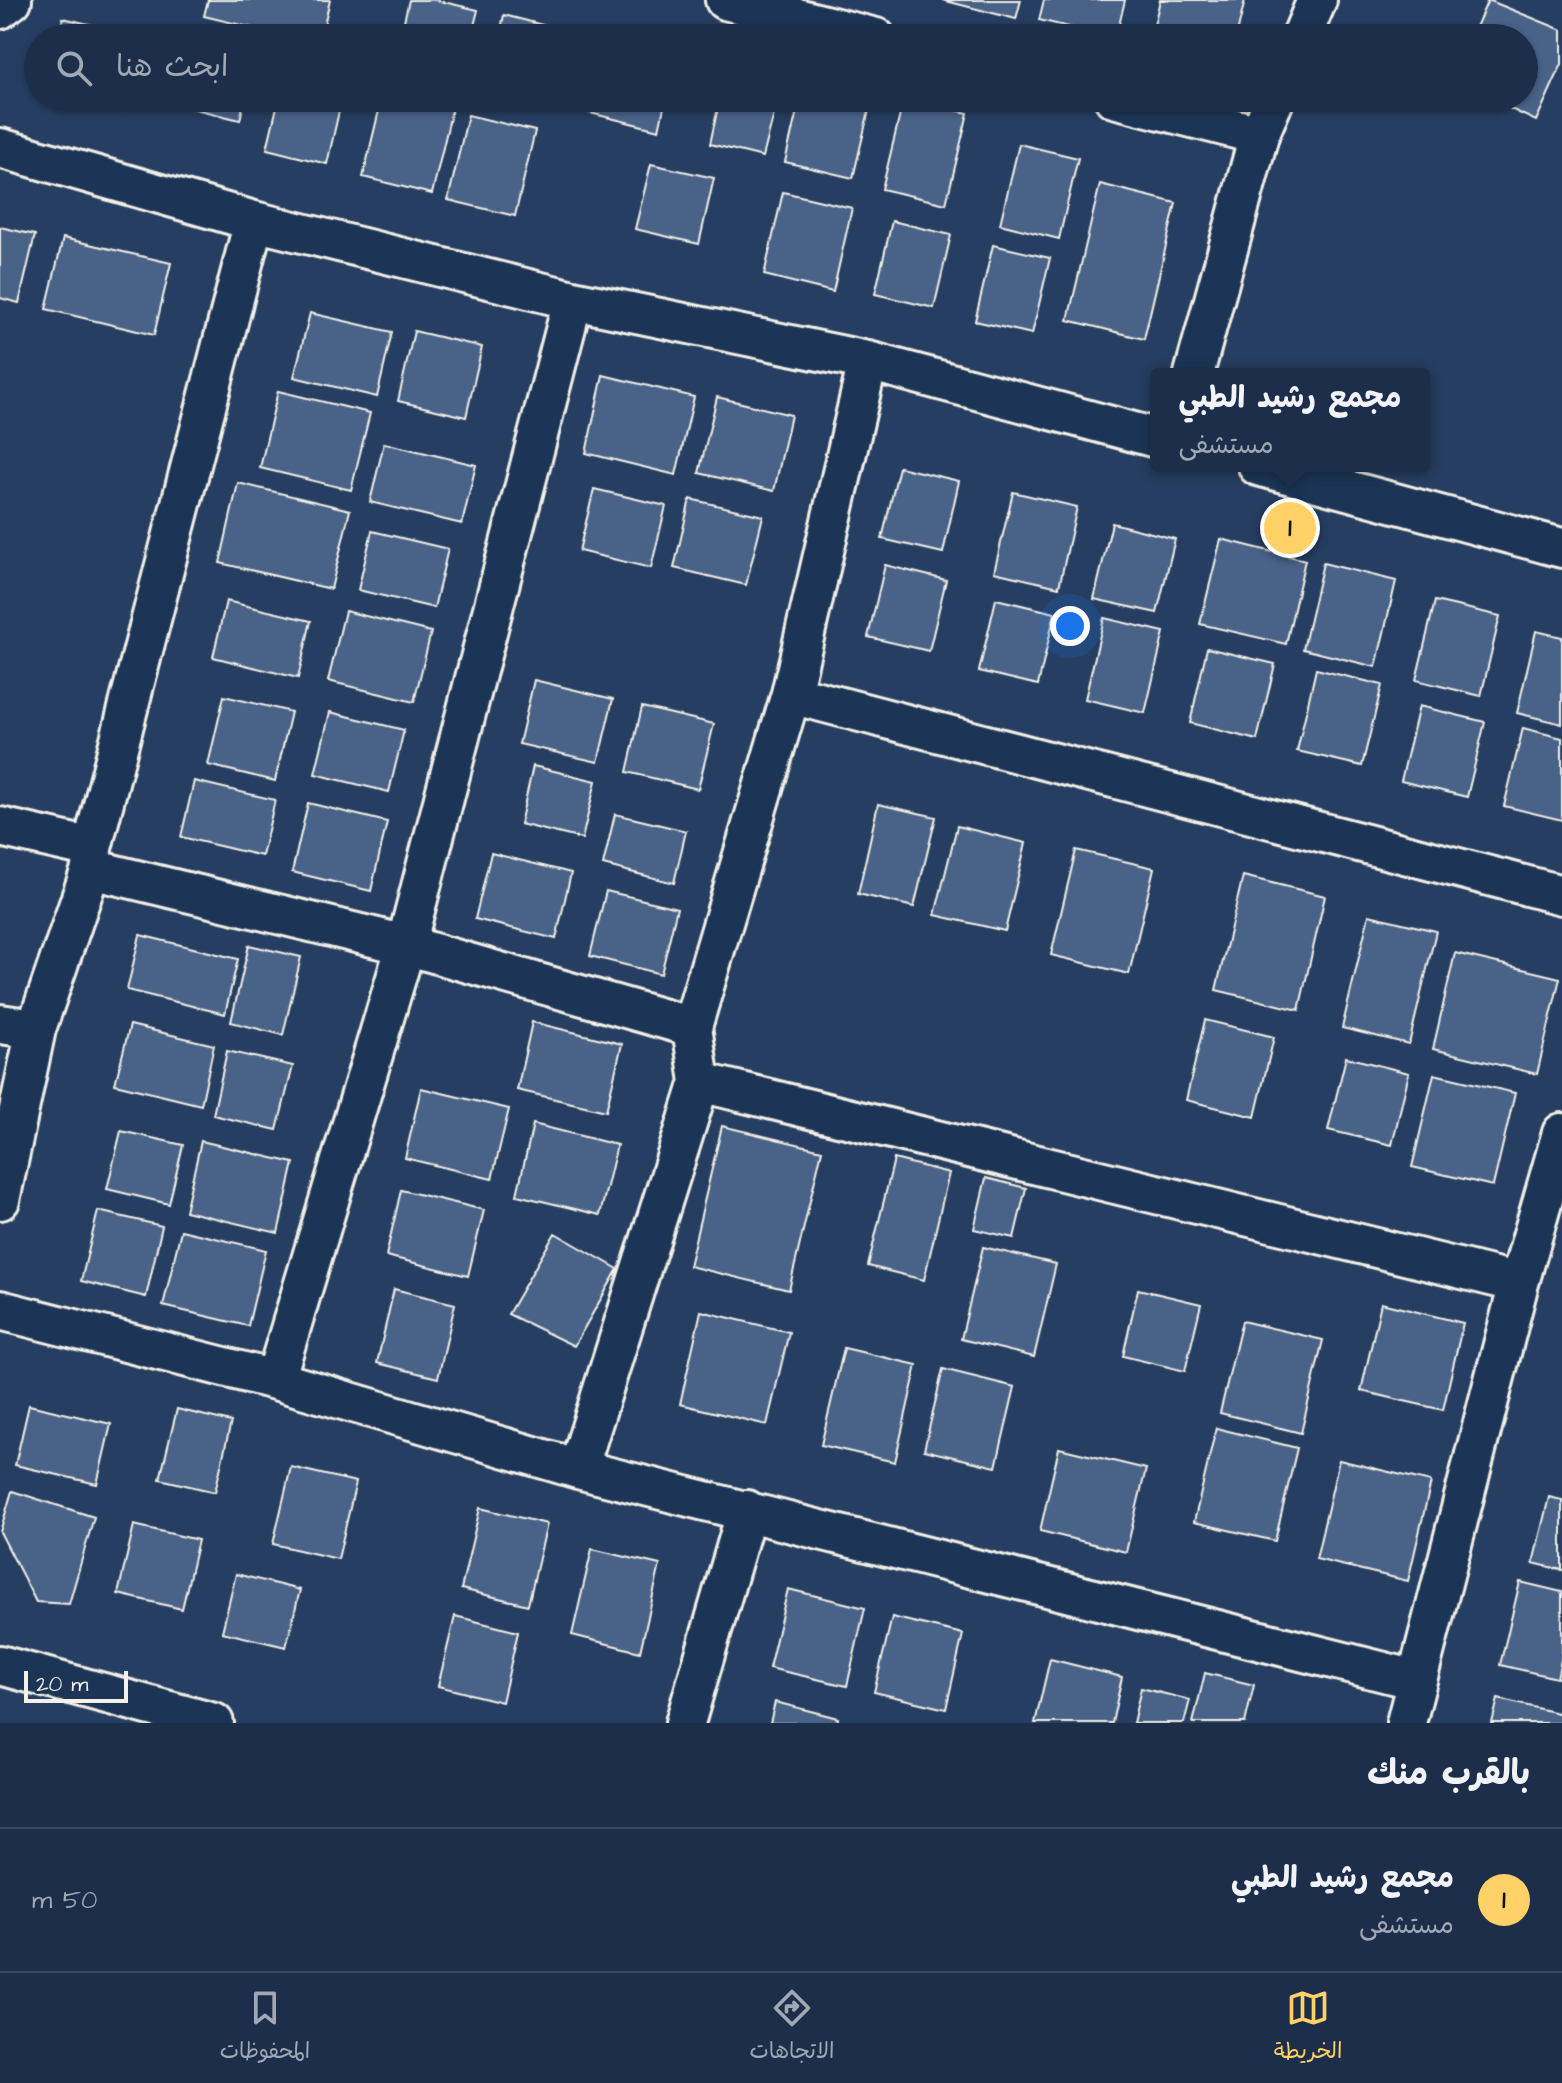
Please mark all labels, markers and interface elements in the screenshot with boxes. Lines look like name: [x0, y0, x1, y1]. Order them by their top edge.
search box: [24, 24, 1538, 112]
icon: search: [52, 46, 96, 90]
text: ابحث هنا: [116, 46, 228, 88]
popup: [1150, 368, 1430, 472]
text: مجمع رشيد الطبي: [1179, 377, 1402, 419]
text: مستشفى: [1179, 427, 1274, 463]
pin: 1: [1264, 498, 1316, 558]
your location: [1050, 606, 1090, 646]
scale bar: [24, 1667, 128, 1703]
text: 20 m: [36, 1669, 88, 1700]
text: بالقرب منك: [1367, 1750, 1530, 1798]
text: مجمع رشيد الطبي: [1231, 1857, 1454, 1899]
text: 50 m: [32, 1882, 97, 1918]
text: 1: [1502, 1882, 1506, 1918]
text: مستشفى: [1359, 1907, 1454, 1943]
tab: المحفوظات: [220, 1986, 310, 2070]
tab: الاتجاهات: [750, 1986, 834, 2070]
tab: الخريطة: [1274, 1986, 1342, 2070]

